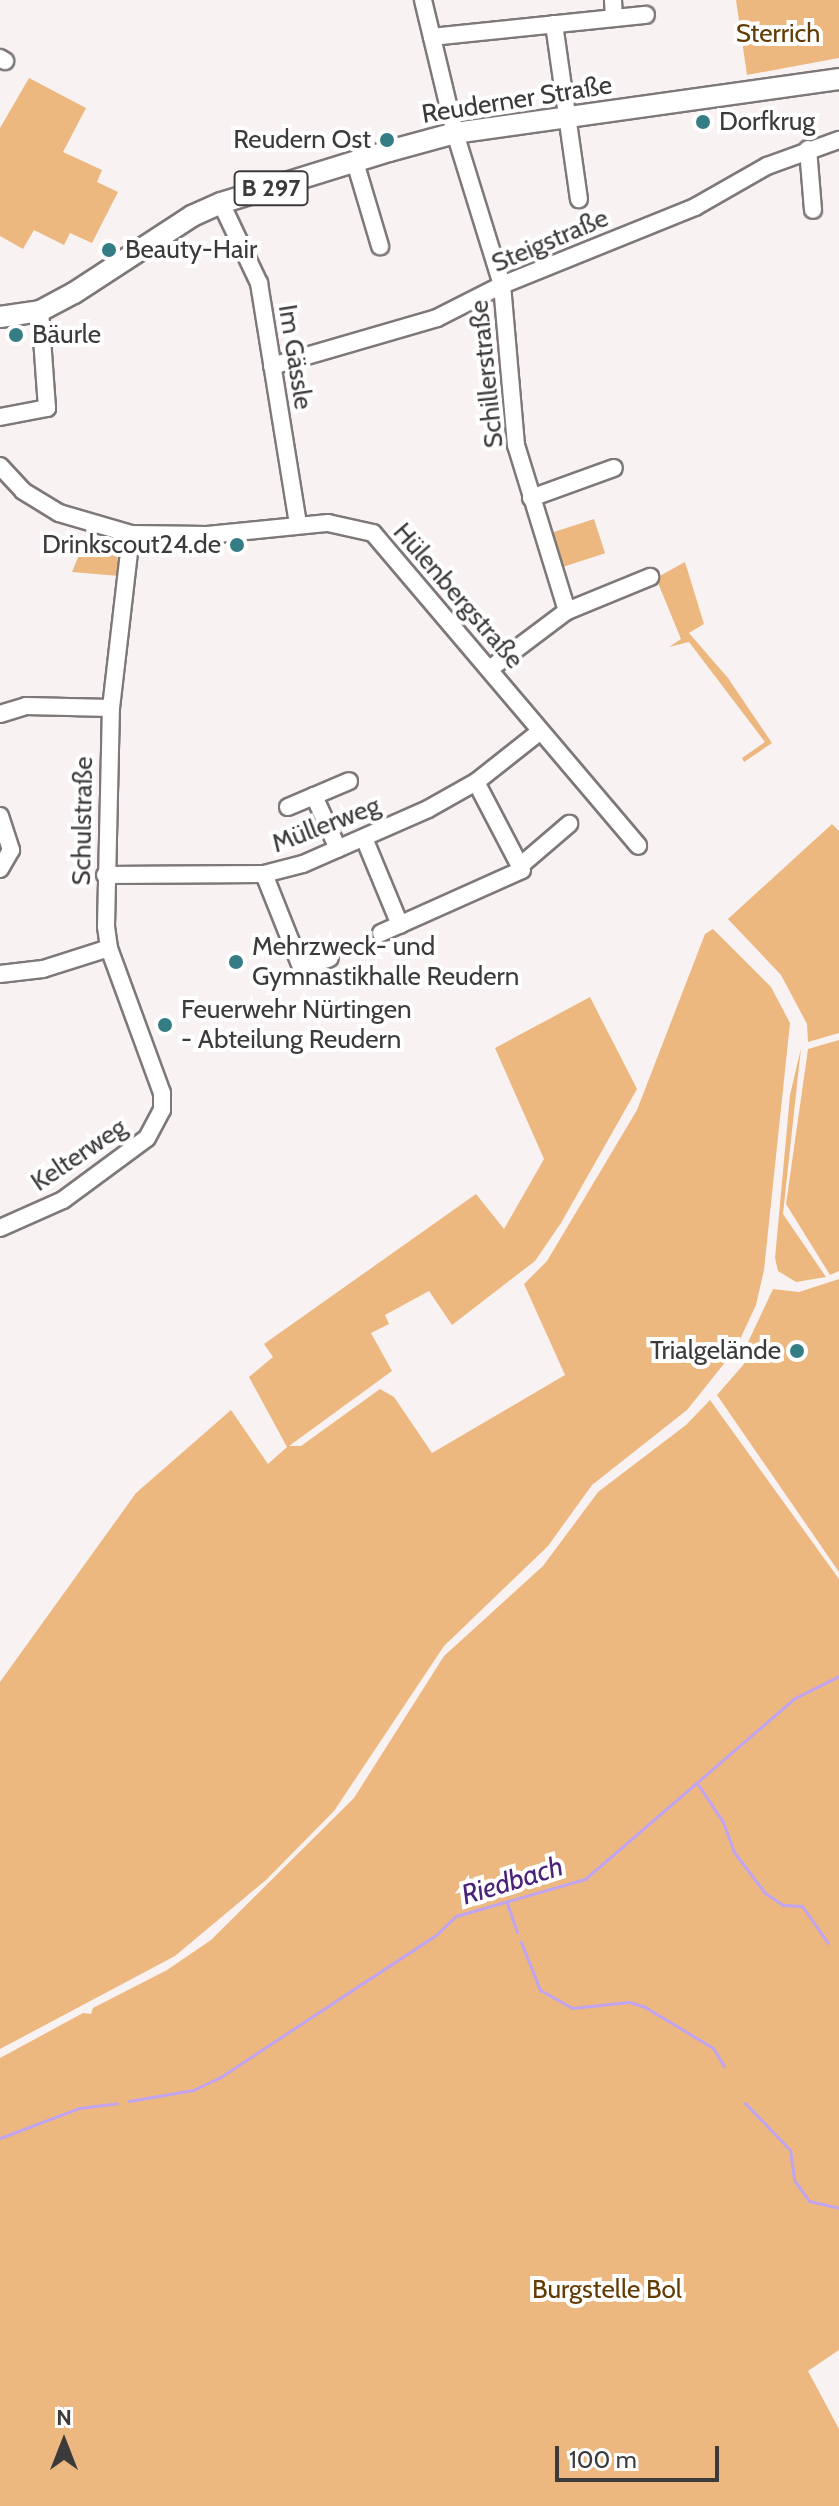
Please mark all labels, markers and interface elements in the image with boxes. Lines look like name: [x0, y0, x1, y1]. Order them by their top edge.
park label: Sterrich: [736, 18, 820, 50]
street label: Reuderner Straße: [420, 70, 614, 130]
place label: Dorfkrug: [719, 106, 815, 138]
marker: Dorfkrug: [694, 113, 712, 131]
place label: Reudern Ost: [233, 124, 371, 156]
marker: Reudern Ost: [378, 131, 396, 149]
road number: B 297: [233, 168, 309, 208]
street label: Steigstraße: [487, 203, 613, 279]
place label: Beauty-Hair: [125, 234, 257, 266]
marker: Beauty-Hair: [100, 241, 118, 259]
street label: Schillerstraße: [464, 299, 510, 449]
street label: Im Gässle: [271, 302, 319, 412]
place label: Bäurle: [32, 319, 101, 351]
marker: Bäurle: [7, 326, 25, 344]
street label: Hülenbergstraße: [386, 517, 530, 675]
place label: Drinkscout24.de: [42, 529, 221, 561]
marker: Drinkscout24.de: [228, 536, 246, 554]
street label: Schulstraße: [66, 756, 100, 886]
street label: Müllerweg: [268, 790, 384, 860]
place label: Mehrzweck- und Gymnastikhalle Reudern: [252, 931, 519, 992]
marker: Mehrzweck- und Gymnastikhalle Reudern: [227, 953, 245, 971]
place label: Feuerwehr Nürtingen - Abteilung Reudern: [181, 994, 412, 1056]
marker: Feuerwehr Nürtingen - Abteilung Reudern: [156, 1016, 174, 1034]
street label: Kelterweg: [25, 1112, 133, 1198]
place label: Trialgelände: [650, 1335, 781, 1367]
marker: Trialgelände: [788, 1342, 806, 1360]
water label: Riedbach: [457, 1849, 567, 1911]
park label: Burgstelle Bol: [532, 2274, 682, 2306]
north arrow: [24, 2402, 104, 2482]
text: N: [56, 2404, 72, 2431]
scale bar: [559, 2430, 723, 2480]
text: 100 m: [569, 2445, 637, 2474]

